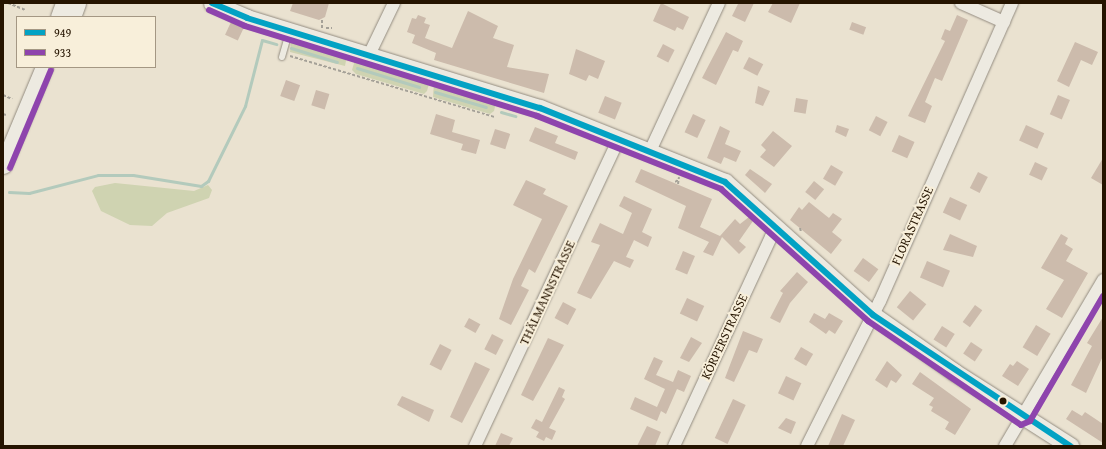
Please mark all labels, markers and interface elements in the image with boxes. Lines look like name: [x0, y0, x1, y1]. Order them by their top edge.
legend: [16, 16, 156, 68]
text: 949: [54, 24, 71, 41]
text: 933: [54, 44, 71, 61]
street label: FLORASTRASSE: [889, 184, 937, 268]
street label: THÄLMANNSTRASSE: [517, 238, 579, 348]
street label: KÖRPERSTRASSE: [698, 292, 752, 382]
unlabelled marker: [998, 396, 1008, 406]

